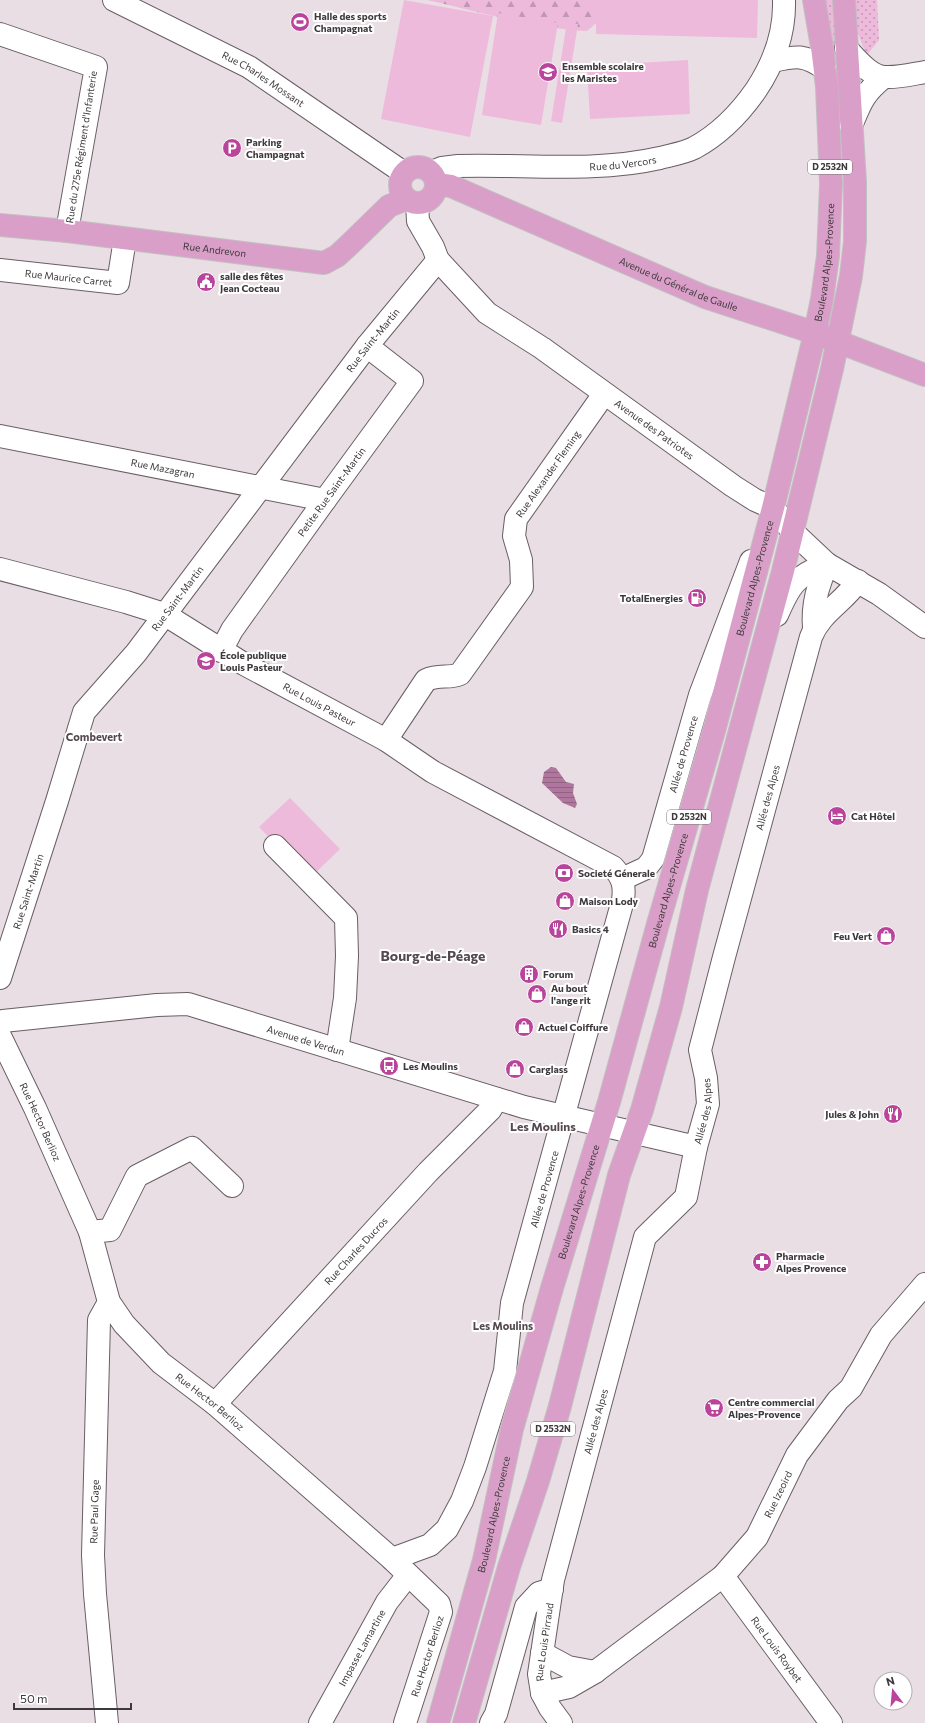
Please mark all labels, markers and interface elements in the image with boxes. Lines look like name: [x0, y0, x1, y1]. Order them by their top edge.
place label: Halle des sports Champagnat: [314, 10, 387, 34]
sports icon: Halle des sports Champagnat: [289, 11, 311, 33]
street label: Rue Charles Mossant: [220, 49, 307, 109]
place label: Ensemble scolaire les Maristes: [562, 60, 644, 84]
school or university icon: Ensemble scolaire les Maristes: [537, 61, 559, 83]
street label: Rue du 275e Régiment d'Infanterie: [63, 70, 99, 224]
place label: Parking Champagnat: [246, 136, 305, 160]
parking icon: Parking Champagnat: [221, 137, 243, 159]
street label: Rue du Vercors: [589, 153, 658, 172]
road number: D 2532N: [808, 160, 852, 174]
street label: Boulevard Alpes-Provence: [812, 203, 836, 323]
street label: Rue Andrevon: [182, 239, 247, 259]
street label: Avenue du Général de Gaulle: [617, 254, 740, 313]
street label: Rue Maurice Carret: [24, 267, 113, 288]
place label: salle des fêtes Jean Cocteau: [220, 270, 284, 294]
public building icon: salle des fêtes Jean Cocteau: [195, 271, 217, 293]
street label: Rue Saint-Martin: [344, 306, 402, 374]
street label: Avenue des Patriotes: [612, 397, 697, 462]
street label: Rue Alexander Fleming: [513, 428, 583, 520]
street label: Petite Rue Saint-Martin: [295, 445, 368, 539]
street label: Rue Mazagran: [130, 456, 196, 480]
street label: Boulevard Alpes-Provence: [733, 519, 775, 637]
street label: Rue Saint-Martin: [149, 563, 205, 633]
fuel station icon: TotalEnergies: [686, 587, 708, 609]
place label: TotalEnergies: [620, 592, 683, 604]
place label: École publique Louis Pasteur: [220, 649, 287, 673]
school or university icon: École publique Louis Pasteur: [195, 650, 217, 672]
street label: Rue Louis Pasteur: [281, 680, 358, 729]
street label: Allée de Provence: [666, 714, 700, 794]
district label: Combevert: [66, 730, 123, 743]
street label: Allée des Alpes: [753, 763, 782, 831]
hotel icon: Cat Hôtel: [826, 805, 848, 827]
road number: D 2532N: [667, 810, 711, 824]
place label: Cat Hôtel: [851, 810, 895, 822]
street label: Boulevard Alpes-Provence: [646, 832, 690, 949]
street label: Rue Saint-Martin: [10, 852, 46, 930]
bank icon: Societé Génerale: [553, 862, 575, 884]
place label: Societé Génerale: [578, 867, 655, 879]
shop icon: Maison Lody: [554, 890, 576, 912]
place label: Maison Lody: [579, 895, 639, 907]
restaurant icon: Basics 4: [547, 918, 569, 940]
place label: Basics 4: [572, 923, 609, 935]
shop icon: Feu Vert: [875, 925, 897, 947]
place label: Feu Vert: [833, 930, 872, 942]
district label: Bourg-de-Péage: [381, 947, 486, 964]
building icon: Forum: [518, 963, 540, 985]
place label: Forum: [543, 968, 573, 980]
place label: Au bout l'ange rit: [551, 982, 591, 1006]
shop icon: Au bout l'ange rit: [526, 983, 548, 1005]
shop icon: Actuel Coiffure: [513, 1016, 535, 1038]
place label: Actuel Coiffure: [538, 1021, 608, 1033]
street label: Avenue de Verdun: [265, 1023, 346, 1058]
bus stop icon: Les Moulins: [378, 1055, 400, 1077]
shop icon: Carglass: [504, 1058, 526, 1080]
place label: Les Moulins: [403, 1060, 458, 1072]
place label: Carglass: [529, 1063, 568, 1075]
street label: Allée des Alpes: [691, 1077, 714, 1146]
street label: Rue Hector Berlioz: [18, 1081, 64, 1163]
restaurant icon: Jules & John: [882, 1103, 904, 1125]
place label: Jules & John: [825, 1108, 879, 1120]
district label: Les Moulins: [510, 1119, 576, 1133]
street label: Boulevard Alpes-Provence: [555, 1143, 602, 1261]
street label: Allée de Provence: [527, 1149, 561, 1229]
street label: Rue Charles Ducros: [322, 1214, 390, 1287]
place label: Pharmacie Alpes Provence: [776, 1250, 846, 1274]
pharmacy icon: Pharmacie Alpes Provence: [751, 1251, 773, 1273]
district label: Les Moulins: [473, 1319, 533, 1332]
street label: Rue Hector Berlioz: [173, 1370, 247, 1433]
street label: Allée des Alpes: [581, 1387, 610, 1456]
place label: Centre commercial Alpes-Provence: [728, 1396, 815, 1420]
supermarket icon: Centre commercial Alpes-Provence: [703, 1397, 725, 1419]
road number: D 2532N: [531, 1422, 575, 1436]
street label: Boulevard Alpes-Provence: [475, 1455, 512, 1574]
street label: Rue Izeoird: [761, 1469, 794, 1520]
street label: Rue Paul Gage: [87, 1479, 101, 1544]
street label: Rue Louis Pirraud: [533, 1602, 556, 1682]
street label: Impasse Lamartine: [336, 1607, 388, 1688]
street label: Rue Hector Berlioz: [408, 1614, 446, 1698]
street label: Rue Louis Roybet: [749, 1614, 805, 1684]
north arrow: [873, 1671, 913, 1711]
text: N: [884, 1674, 896, 1688]
scale bar: [14, 1685, 131, 1711]
text: 50 m: [20, 1691, 48, 1705]

